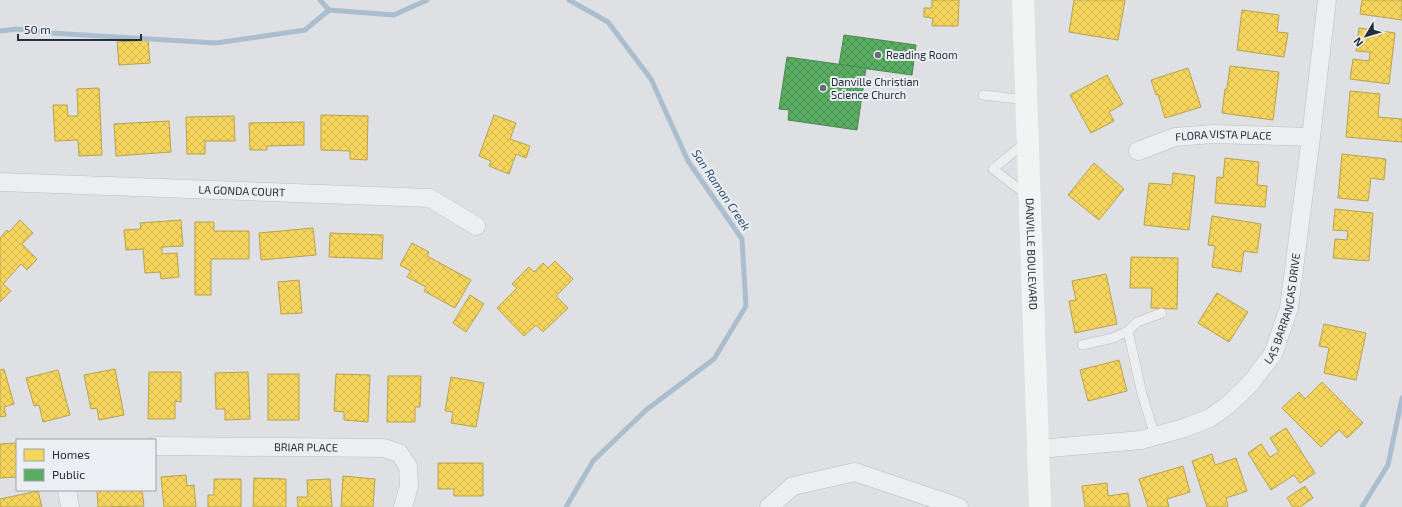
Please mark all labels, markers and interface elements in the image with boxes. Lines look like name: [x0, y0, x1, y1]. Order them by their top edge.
scale bar: [18, 16, 141, 42]
north arrow: [1346, 16, 1386, 56]
text: 50 m: [24, 22, 51, 36]
text: N: [1350, 35, 1365, 50]
place label: Reading Room: [886, 48, 958, 61]
marker: Reading Room: [873, 50, 883, 60]
place label: Danville Christian Science Church: [831, 75, 919, 101]
marker: Danville Christian Science Church: [818, 83, 828, 93]
street label: FLORA VISTA PLACE: [1175, 127, 1272, 143]
water label: San Ramon Creek: [689, 146, 754, 233]
street label: LA GONDA COURT: [198, 182, 286, 199]
street label: DANVILLE BOULEVARD: [1024, 198, 1040, 310]
street label: LAS BARRANCAS DRIVE: [1261, 252, 1302, 366]
legend: [16, 439, 156, 491]
street label: BRIAR PLACE: [274, 440, 338, 454]
text: Homes: [52, 447, 90, 461]
text: Public: [52, 467, 85, 481]

